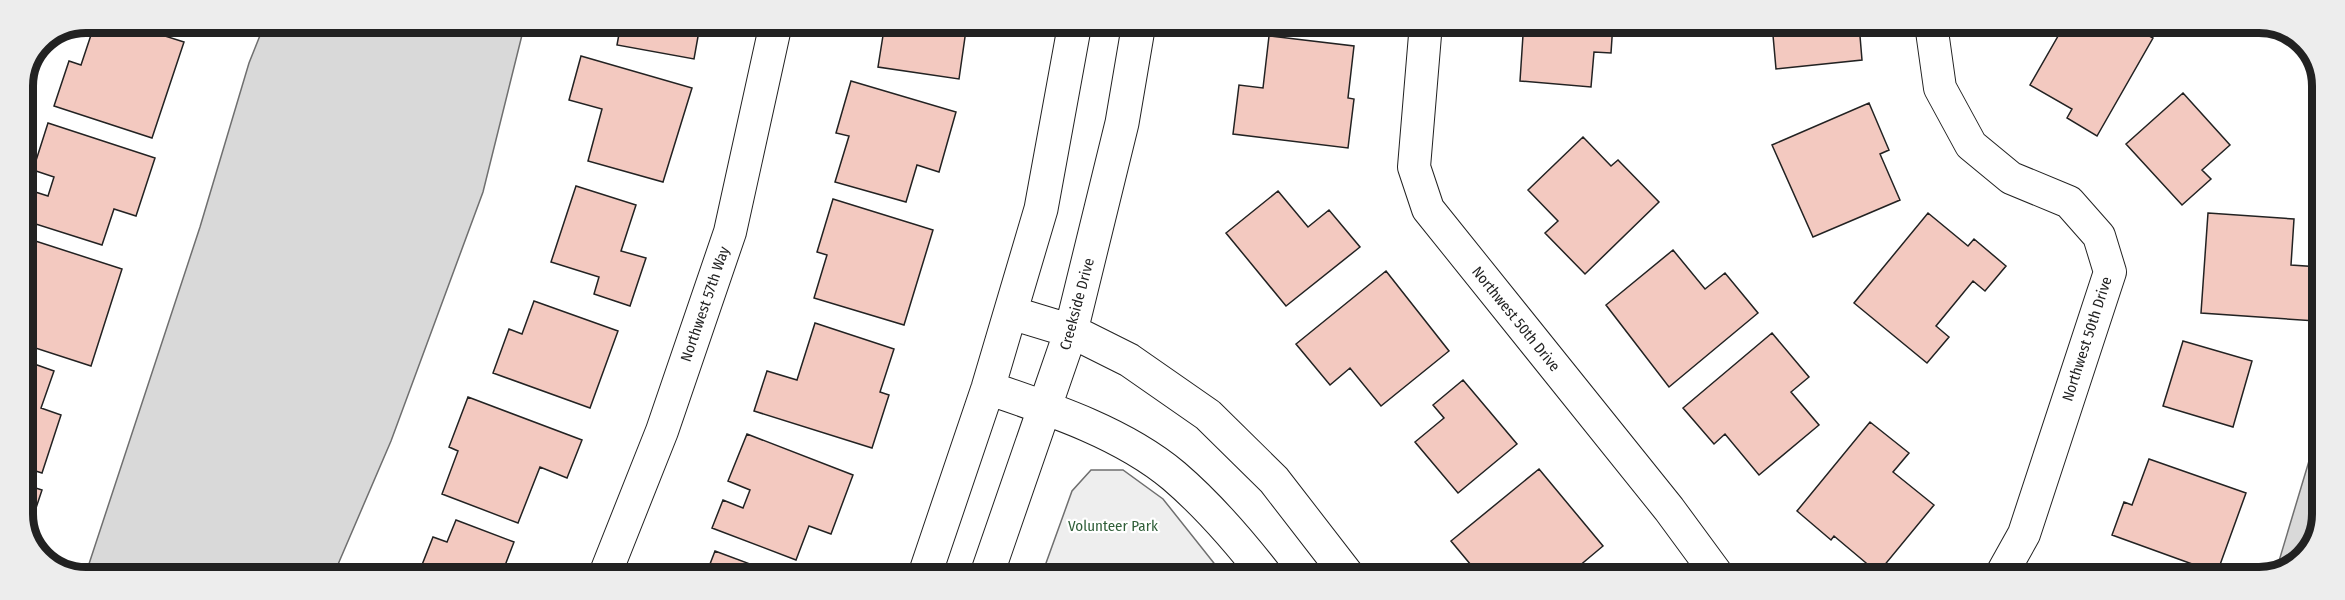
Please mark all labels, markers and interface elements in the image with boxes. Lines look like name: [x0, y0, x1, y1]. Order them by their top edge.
street label: Northwest 57th Way: [677, 244, 733, 364]
street label: Creekside Drive: [1056, 256, 1098, 352]
street label: Northwest 50th Drive: [1468, 263, 1564, 375]
street label: Northwest 50th Drive: [2058, 274, 2116, 404]
park label: Volunteer Park: [1068, 517, 1158, 535]

